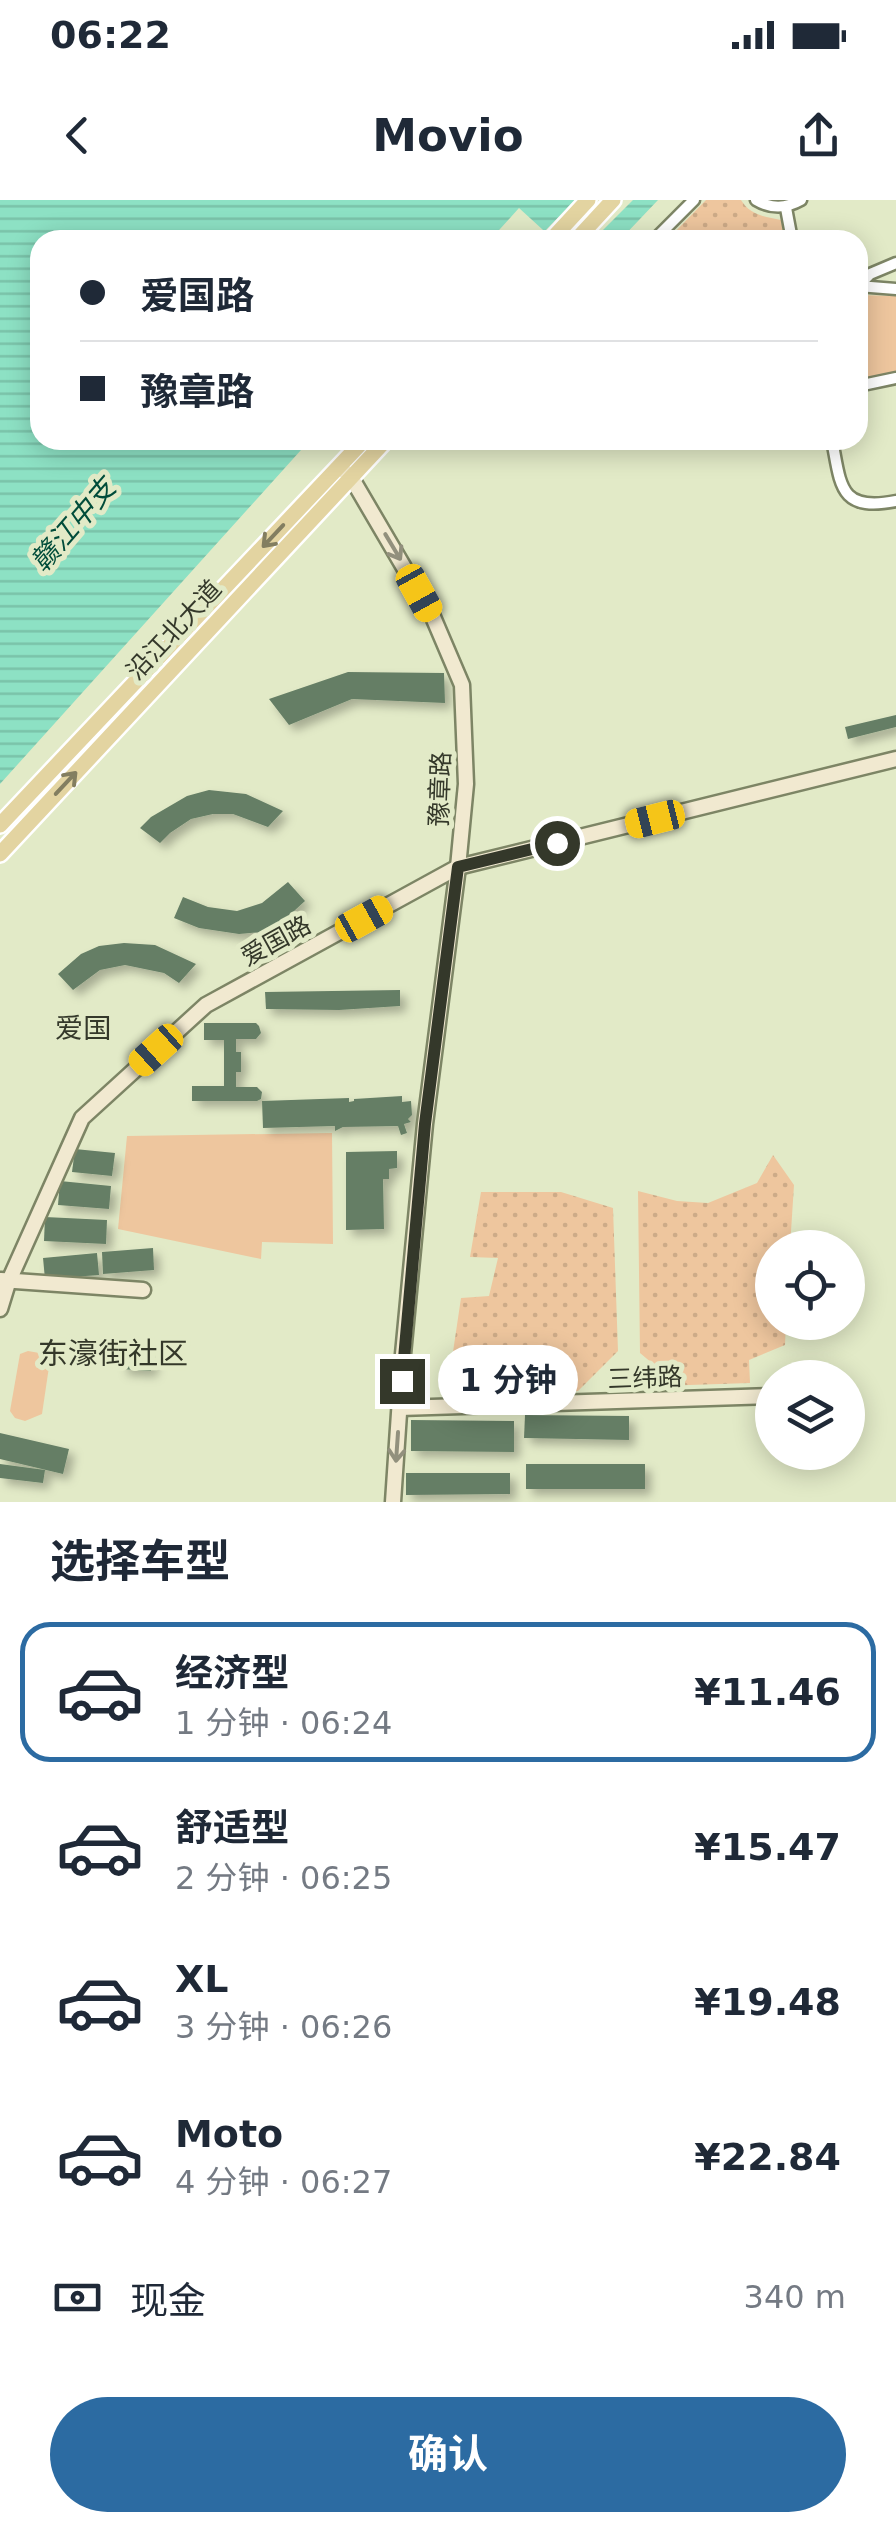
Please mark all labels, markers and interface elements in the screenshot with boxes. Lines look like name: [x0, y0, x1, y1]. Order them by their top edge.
text: 06:22: [50, 13, 171, 57]
icon: back: [50, 108, 105, 163]
icon: share: [791, 108, 846, 163]
text: Movio: [372, 109, 524, 162]
text: 爱国路: [140, 274, 254, 318]
text: 豫章路: [140, 370, 254, 414]
water label: 赣江中支: [24, 470, 124, 578]
one-way arrow: [261, 524, 285, 548]
one-way arrow: [383, 532, 403, 561]
car: [391, 559, 447, 627]
street label: 沿江北大道: [121, 574, 227, 686]
street label: 豫章路: [424, 751, 456, 827]
one-way arrow: [54, 771, 78, 795]
car: [622, 797, 688, 841]
route start: [535, 821, 580, 866]
car: [330, 891, 398, 947]
street label: 爱国路: [236, 910, 316, 972]
district label: 爱国: [55, 1012, 111, 1045]
car: [124, 1019, 188, 1081]
map controls: [755, 1230, 865, 1470]
button: locate: [755, 1230, 865, 1340]
district label: 东濠街社区: [38, 1336, 188, 1371]
callout: 1 分钟: [437, 1346, 577, 1416]
route end: [380, 1359, 425, 1404]
button: layers: [755, 1360, 865, 1470]
text: 1 分钟: [459, 1361, 557, 1399]
street label: 三纬路: [607, 1362, 683, 1394]
one-way arrow: [387, 1430, 406, 1462]
text: 选择车型: [50, 1535, 230, 1588]
icon: car: [55, 1647, 145, 1737]
text: 经济型: [175, 1651, 289, 1695]
text: ¥11.46: [694, 1670, 841, 1714]
text: 1 分钟 · 06:24: [175, 1704, 392, 1742]
icon: car: [55, 1802, 145, 1892]
text: 舒适型: [175, 1806, 289, 1850]
text: ¥15.47: [694, 1825, 841, 1869]
text: 2 分钟 · 06:25: [175, 1859, 392, 1897]
icon: car: [55, 1957, 145, 2047]
text: XL: [175, 1957, 229, 2001]
text: ¥19.48: [694, 1980, 841, 2024]
text: 3 分钟 · 06:26: [175, 2008, 392, 2046]
icon: car: [55, 2112, 145, 2202]
text: Moto: [175, 2112, 283, 2156]
text: ¥22.84: [694, 2135, 841, 2179]
text: 4 分钟 · 06:27: [175, 2163, 392, 2201]
icon: cash: [50, 2270, 105, 2325]
text: 340 m: [744, 2278, 846, 2316]
text: 现金: [130, 2279, 206, 2323]
button: 确认: [50, 2397, 846, 2512]

